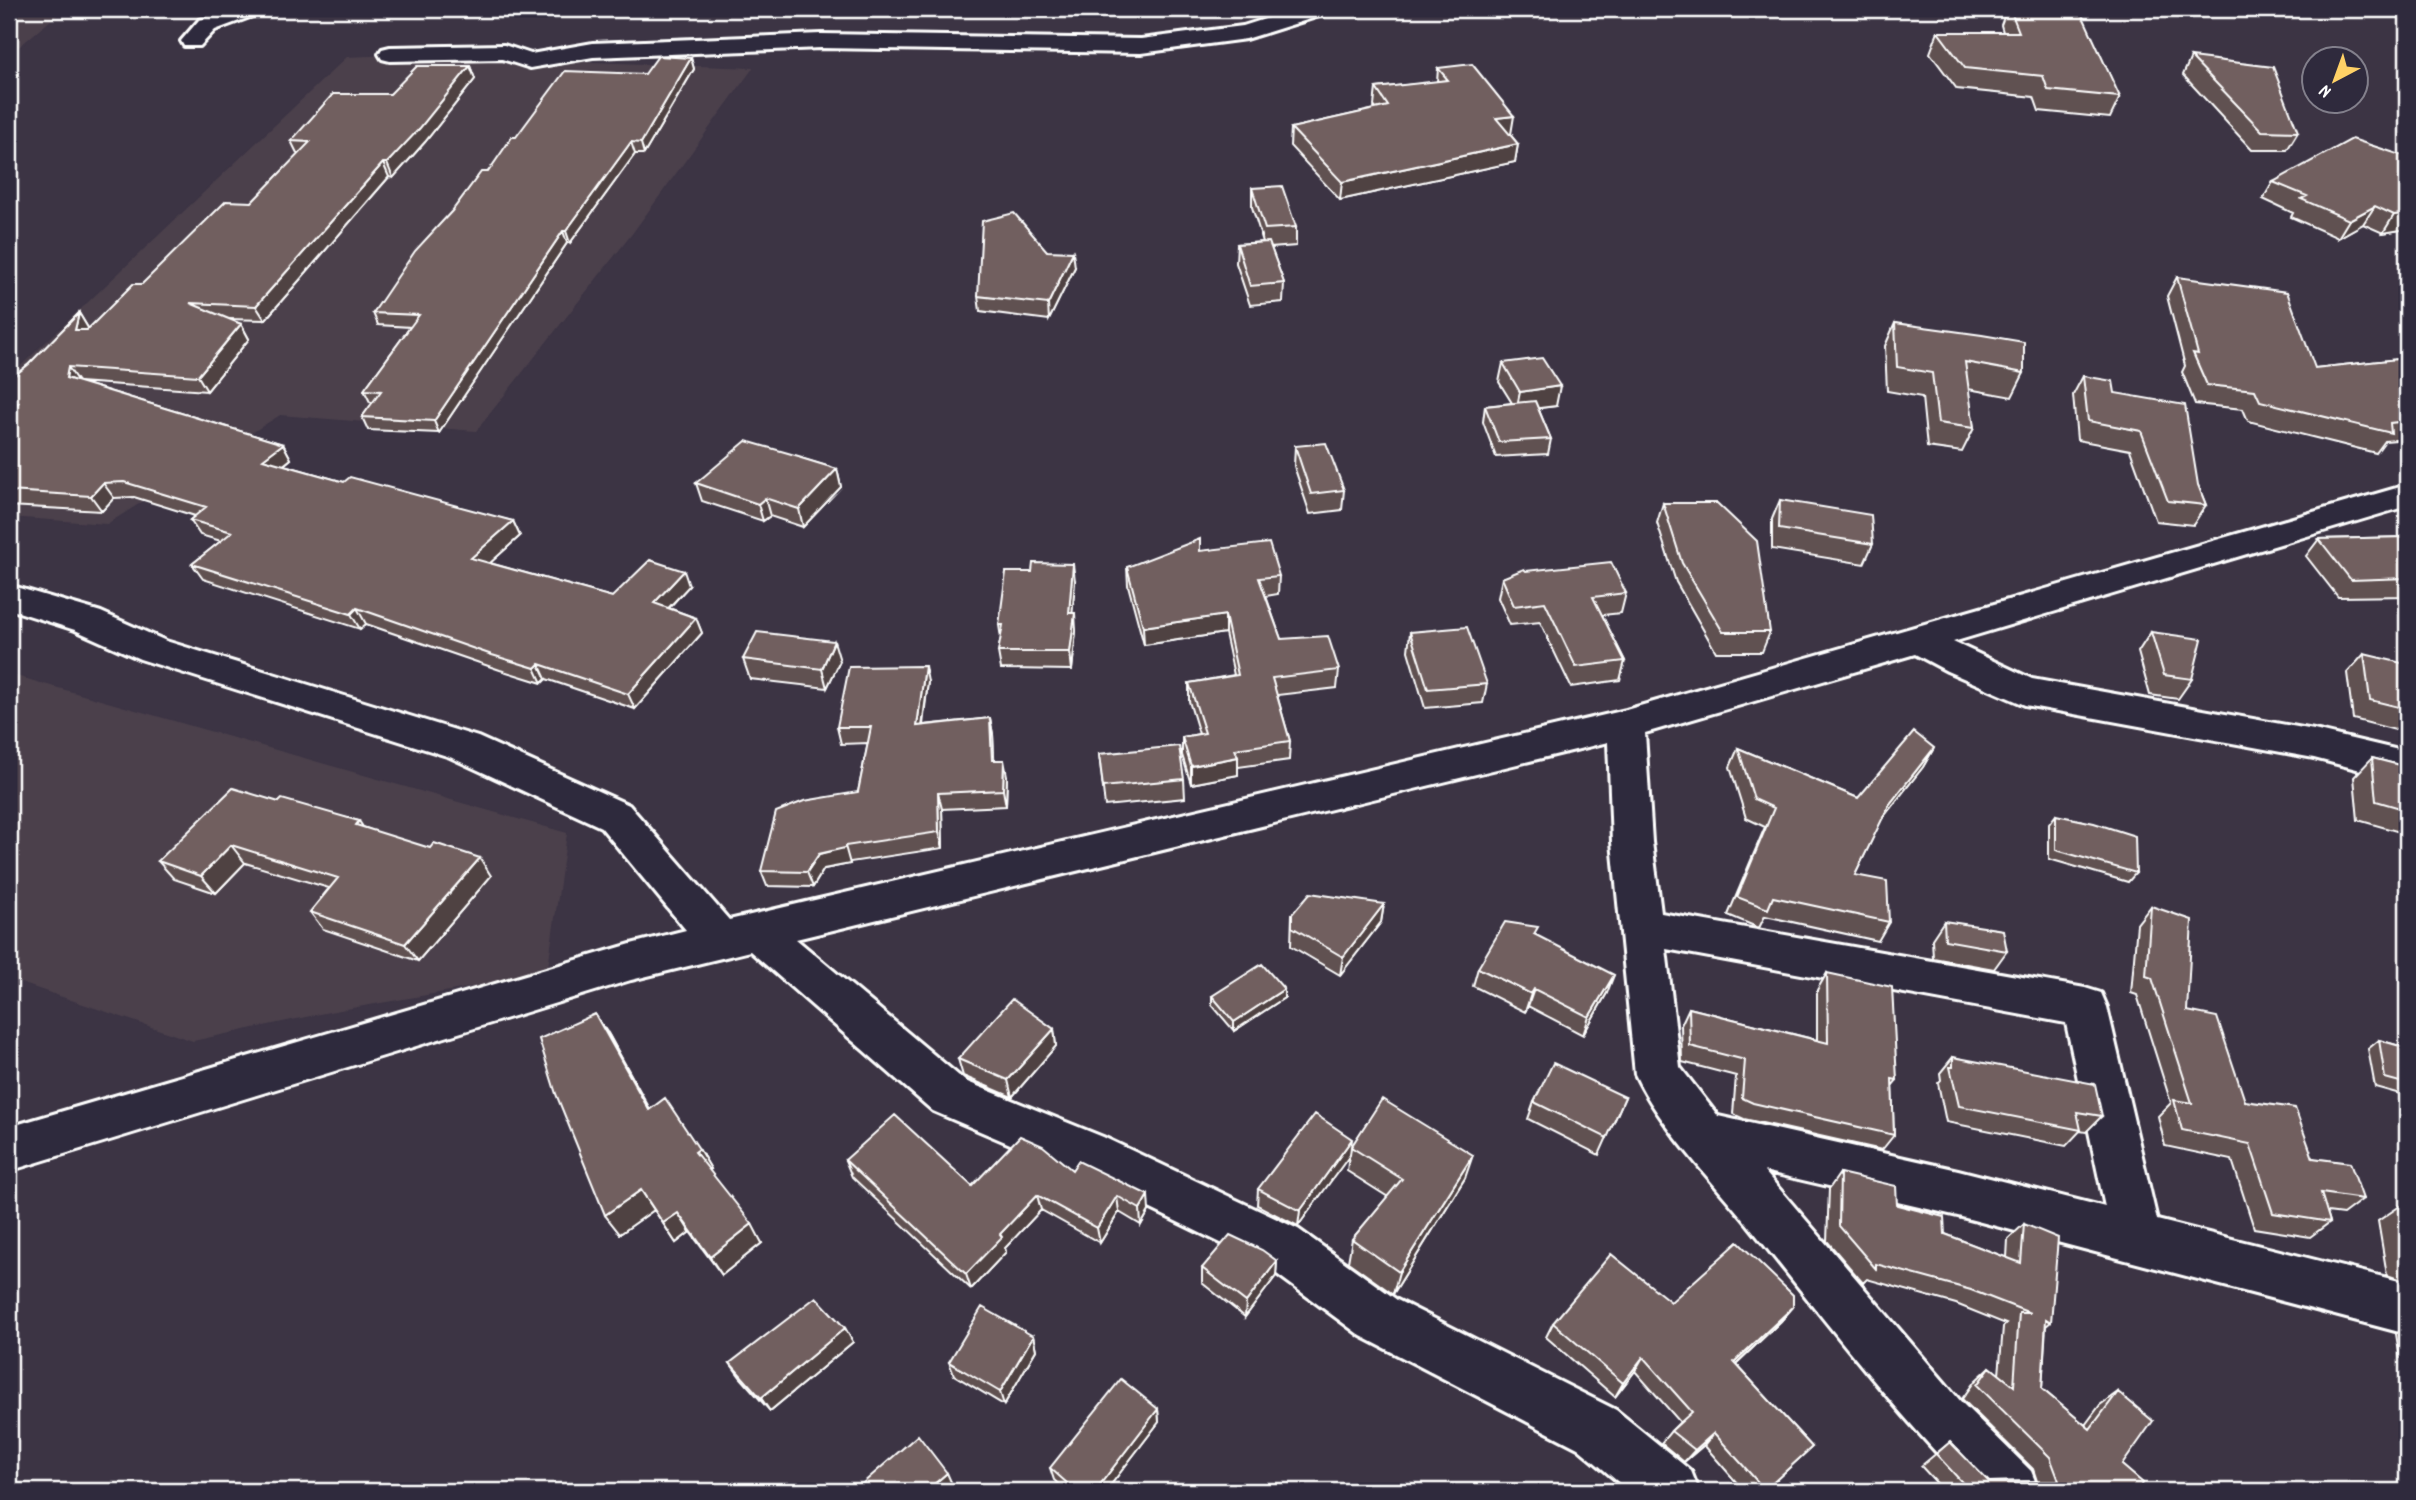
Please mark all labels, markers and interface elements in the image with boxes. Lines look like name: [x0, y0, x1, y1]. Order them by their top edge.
north arrow: [2300, 46, 2370, 116]
text: N: [2314, 77, 2339, 103]

